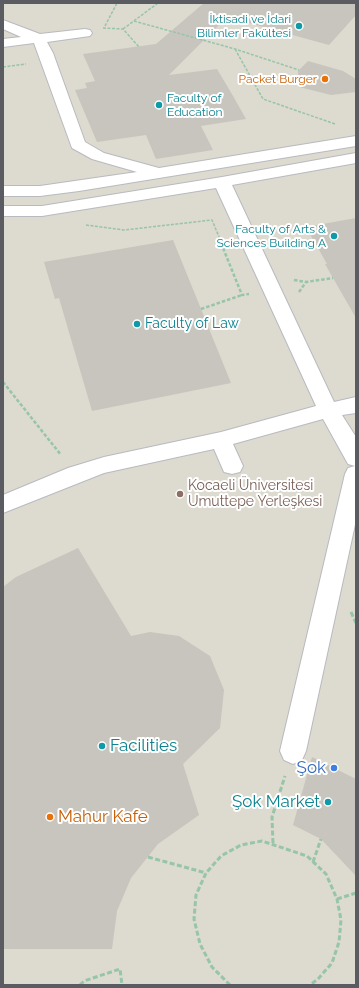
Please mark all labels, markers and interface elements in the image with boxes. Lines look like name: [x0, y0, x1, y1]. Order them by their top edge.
place label: İktisadi ve İdari Bilimler Fakültesi: [197, 12, 291, 40]
marker: İktisadi ve İdari Bilimler Fakültesi: [294, 21, 304, 31]
place label: Packet Burger: [239, 72, 317, 86]
marker: Packet Burger: [320, 74, 330, 84]
place label: Faculty of Education: [167, 91, 223, 119]
marker: Faculty of Education: [154, 100, 164, 110]
place label: Faculty of Arts & Sciences Building A: [216, 222, 326, 250]
marker: Faculty of Arts & Sciences Building A: [329, 231, 339, 241]
place label: Faculty of Law: [145, 316, 239, 332]
marker: Faculty of Law: [132, 319, 142, 329]
place label: Kocaeli Üniversitesi Umuttepe Yerleşkesi: [188, 478, 322, 510]
marker: Kocaeli Üniversitesi Umuttepe Yerleşkesi: [175, 489, 185, 499]
place label: Facilities: [110, 736, 177, 756]
marker: Facilities: [97, 741, 107, 751]
place label: Şok: [297, 758, 326, 778]
marker: Şok: [329, 763, 339, 773]
place label: Şok Market: [232, 792, 320, 812]
marker: Şok Market: [323, 797, 333, 807]
place label: Mahur Kafe: [58, 807, 148, 827]
marker: Mahur Kafe: [45, 812, 55, 822]

